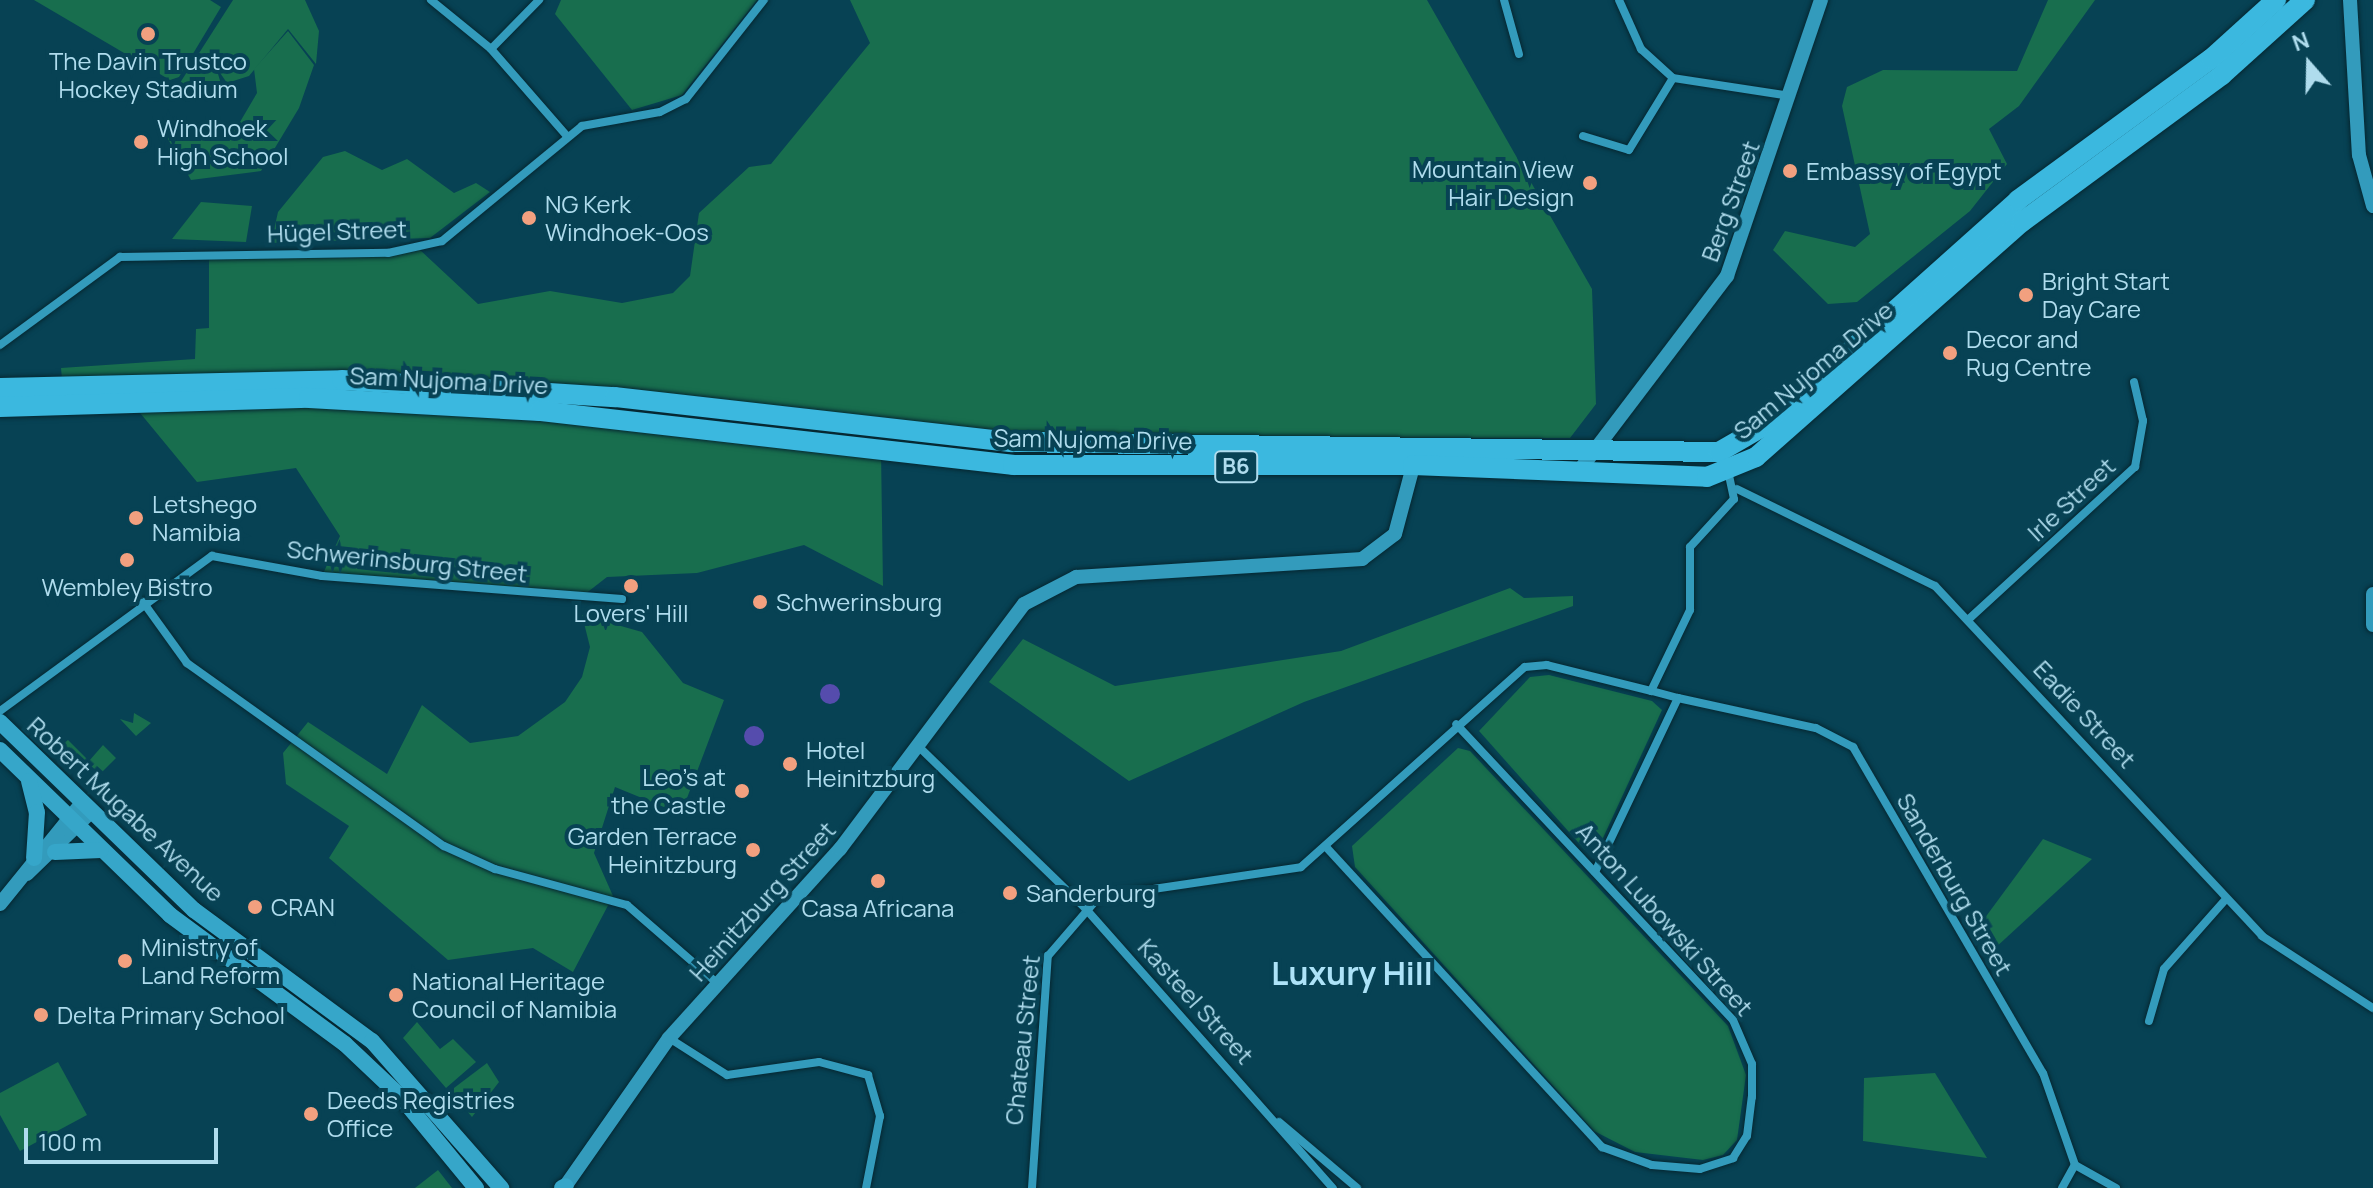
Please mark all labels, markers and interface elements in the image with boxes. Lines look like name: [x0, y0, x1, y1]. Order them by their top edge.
north arrow: [2269, 24, 2349, 104]
marker: The Davin Trustco Hockey Stadium: [139, 25, 157, 43]
text: N: [2288, 25, 2313, 58]
place label: The Davin Trustco Hockey Stadium: [49, 47, 247, 103]
place label: Windhoek High School: [157, 114, 289, 170]
marker: Windhoek High School: [132, 133, 150, 151]
street label: Berg Street: [1695, 137, 1765, 265]
place label: Mountain View Hair Design: [1412, 155, 1574, 211]
place label: Embassy of Egypt: [1806, 157, 2002, 185]
marker: Embassy of Egypt: [1781, 162, 1799, 180]
marker: Mountain View Hair Design: [1581, 174, 1599, 192]
place label: NG Kerk Windhoek-Oos: [545, 190, 709, 246]
marker: NG Kerk Windhoek-Oos: [520, 209, 538, 227]
street label: Hügel Street: [267, 214, 407, 248]
place label: Bright Start Day Care: [2042, 267, 2170, 323]
marker: Bright Start Day Care: [2017, 286, 2035, 304]
street label: Sam Nujoma Drive: [1728, 295, 1898, 445]
place label: Decor and Rug Centre: [1966, 325, 2092, 381]
marker: Decor and Rug Centre: [1941, 344, 1959, 362]
street label: Sam Nujoma Drive: [349, 360, 549, 400]
street label: Sam Nujoma Drive: [993, 423, 1193, 455]
road number: B6: [1214, 449, 1258, 485]
street label: Irle Street: [2021, 451, 2121, 547]
place label: Letshego Namibia: [152, 490, 257, 546]
marker: Letshego Namibia: [127, 509, 145, 527]
street label: Schwerinsburg Street: [285, 534, 529, 588]
marker: Wembley Bistro: [118, 551, 136, 569]
place label: Wembley Bistro: [41, 573, 213, 601]
marker: Lovers' Hill: [622, 577, 640, 595]
place label: Schwerinsburg: [776, 588, 942, 616]
marker: Schwerinsburg: [751, 593, 769, 611]
place label: Lovers' Hill: [573, 599, 689, 627]
street label: Eadie Street: [2028, 654, 2142, 774]
street label: Robert Mugabe Avenue: [22, 711, 230, 907]
place label: Hotel Heinitzburg: [806, 736, 935, 792]
marker: Hotel Heinitzburg: [781, 755, 799, 773]
place label: Leo's at the Castle: [611, 763, 726, 819]
marker: Leo's at the Castle: [733, 782, 751, 800]
street label: Sanderburg Street: [1891, 788, 2019, 980]
street label: Heinitzburg Street: [683, 815, 841, 987]
street label: Anton Lubowski Street: [1571, 817, 1759, 1021]
place label: Garden Terrace Heinitzburg: [568, 822, 737, 878]
marker: Garden Terrace Heinitzburg: [744, 841, 762, 859]
marker: Casa Africana: [869, 872, 887, 890]
place label: Sanderburg: [1026, 879, 1156, 907]
marker: Sanderburg: [1001, 884, 1019, 902]
place label: CRAN: [271, 893, 335, 921]
place label: Casa Africana: [802, 894, 954, 922]
marker: CRAN: [246, 898, 264, 916]
place label: Ministry of Land Reform: [141, 933, 280, 989]
street label: Kasteel Street: [1132, 933, 1260, 1069]
marker: Ministry of Land Reform: [116, 952, 134, 970]
street label: Chateau Street: [999, 954, 1045, 1126]
district label: Luxury Hill: [1271, 954, 1433, 992]
place label: National Heritage Council of Namibia: [412, 967, 617, 1023]
marker: National Heritage Council of Namibia: [387, 986, 405, 1004]
place label: Delta Primary School: [57, 1001, 285, 1029]
marker: Delta Primary School: [32, 1006, 50, 1024]
place label: Deeds Registries Office: [327, 1086, 515, 1142]
marker: Deeds Registries Office: [302, 1105, 320, 1123]
scale bar: [28, 1112, 222, 1162]
text: 100 m: [38, 1125, 102, 1158]

